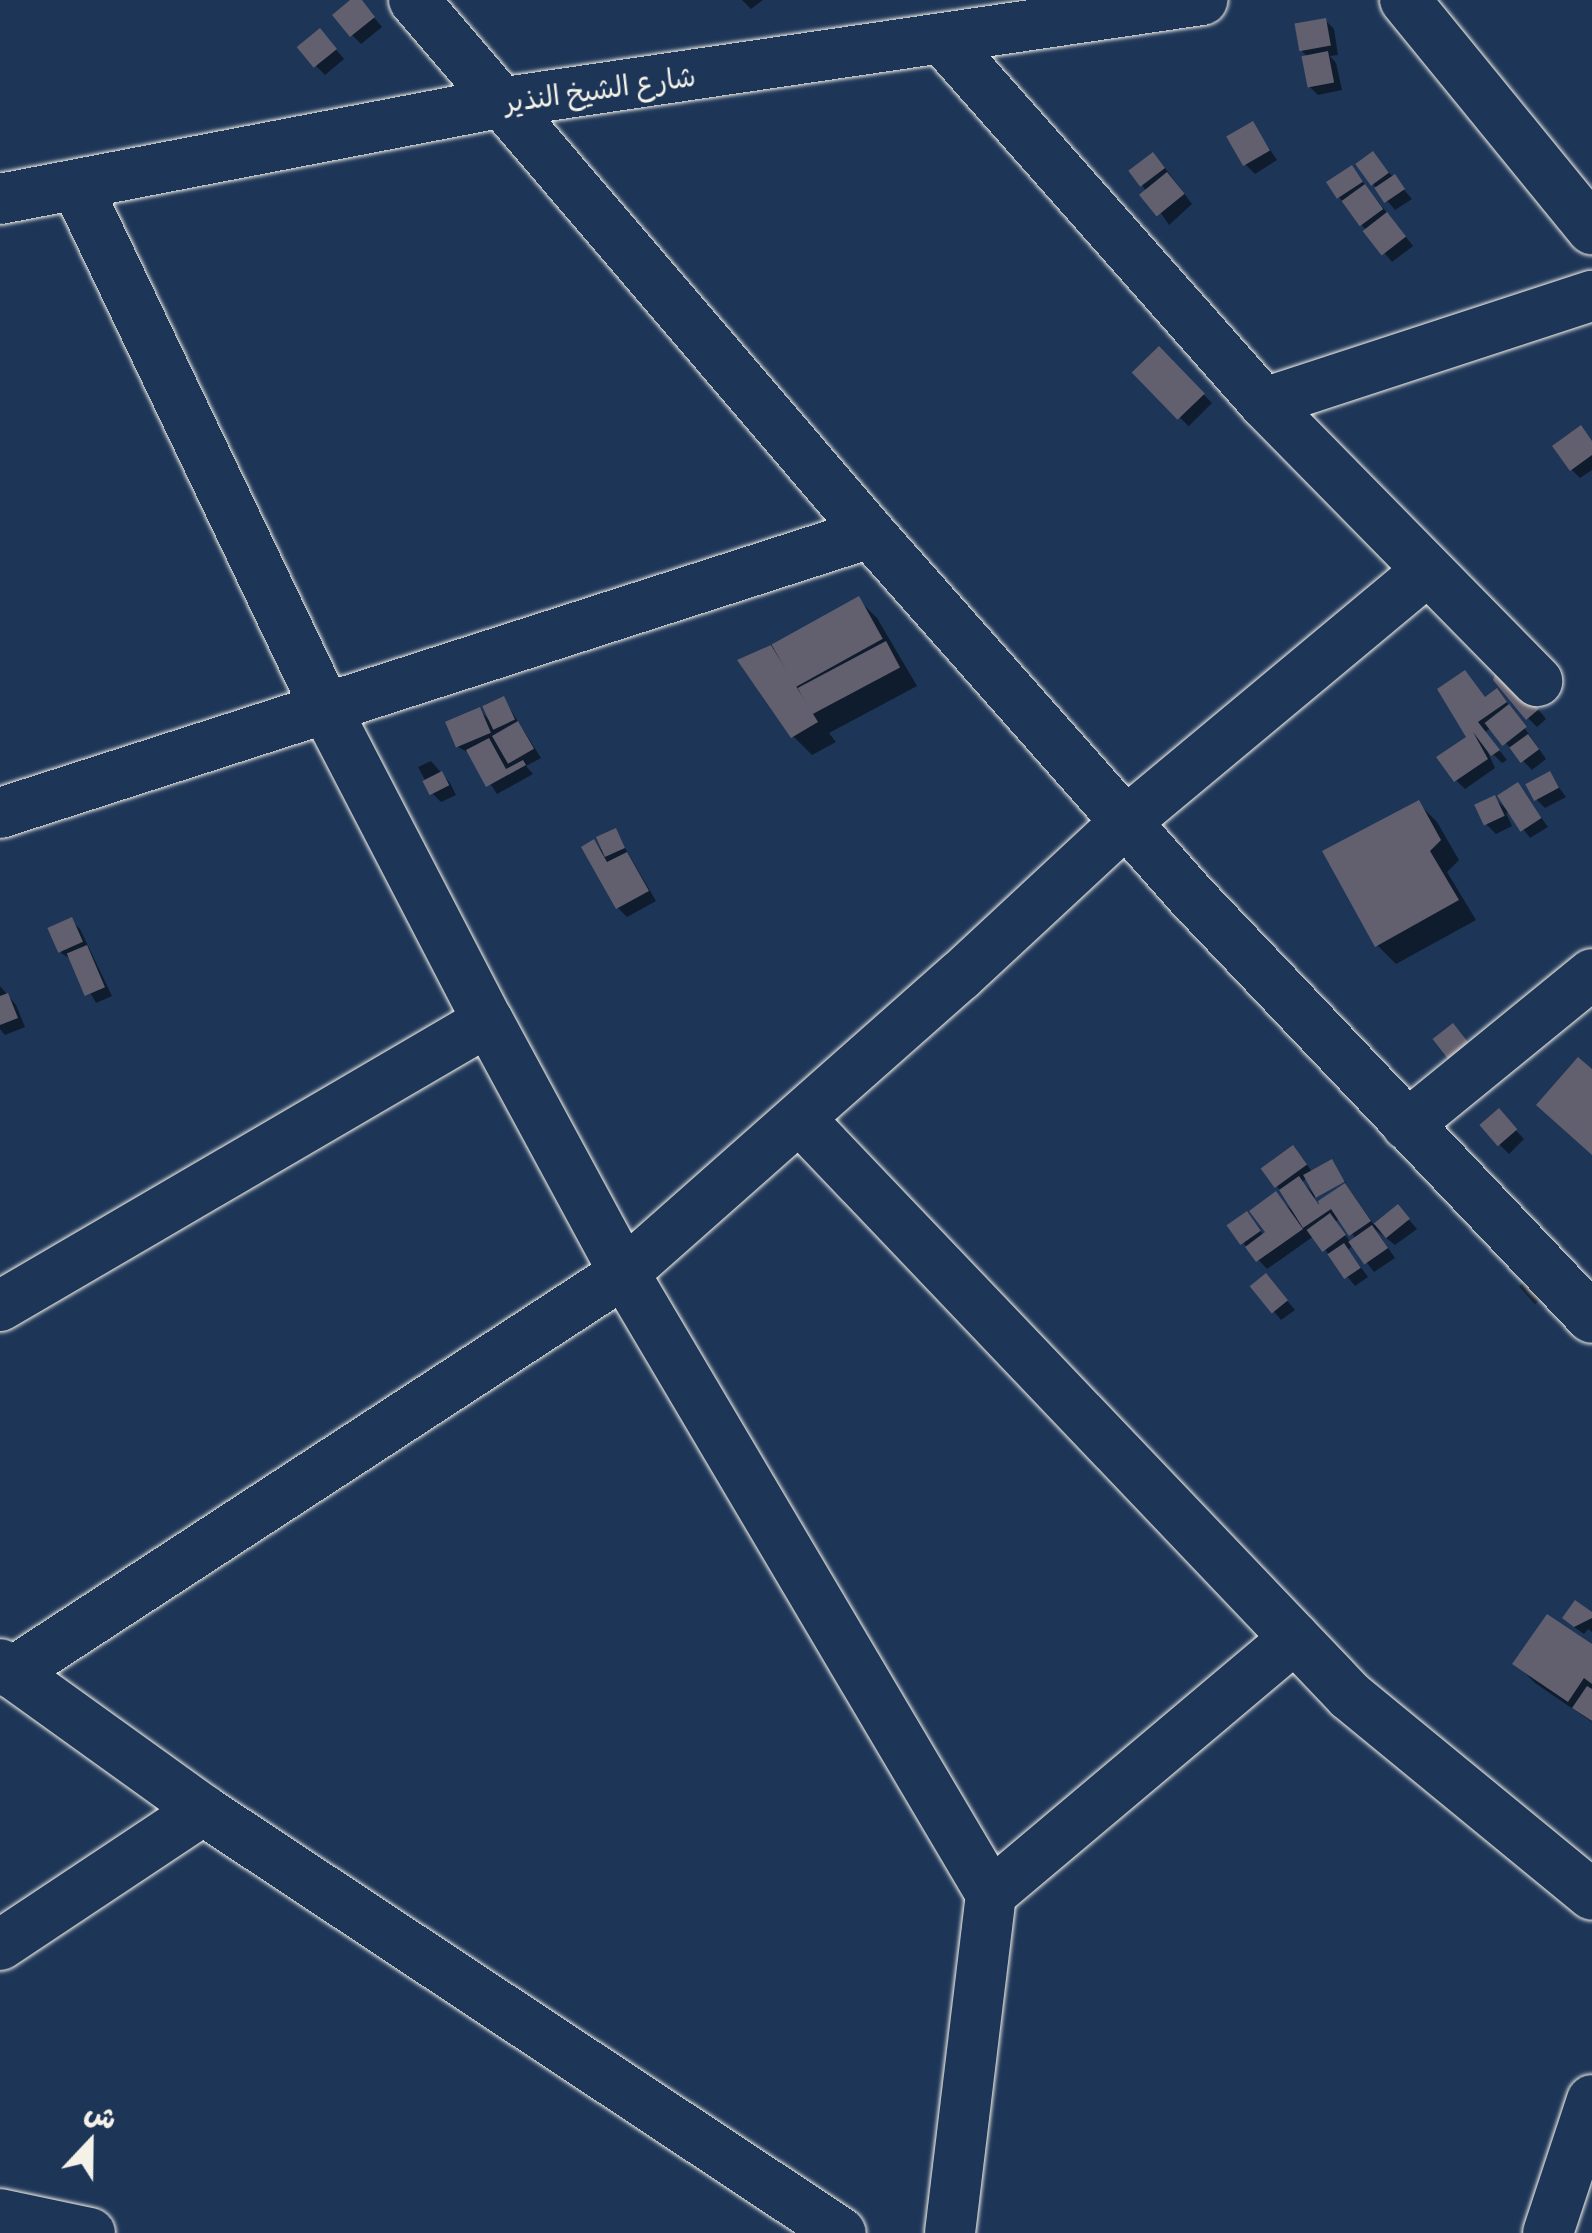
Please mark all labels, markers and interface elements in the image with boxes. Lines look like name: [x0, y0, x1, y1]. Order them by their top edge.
street label: شارع الشيخ النذير: [502, 59, 698, 119]
text: ش: [80, 2092, 123, 2139]
north arrow: [40, 2093, 140, 2193]

